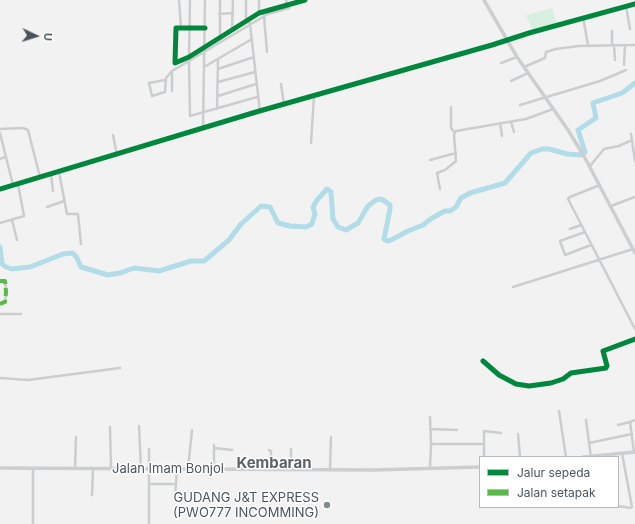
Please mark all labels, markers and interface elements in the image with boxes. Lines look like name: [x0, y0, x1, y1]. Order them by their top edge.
north arrow: [16, 16, 56, 56]
text: U: [41, 32, 55, 41]
district label: Kembaran: [236, 454, 312, 472]
legend: [479, 456, 619, 508]
street label: Jalan Imam Bonjol: [112, 461, 224, 477]
text: Jalur sepeda: [517, 465, 590, 480]
text: Jalan setapak: [517, 485, 596, 500]
place label: GUDANG J&T EXPRESS (PWO777 INCOMMING): [173, 490, 319, 521]
marker: GUDANG J&T EXPRESS (PWO777 INCOMMING): [322, 500, 332, 510]

